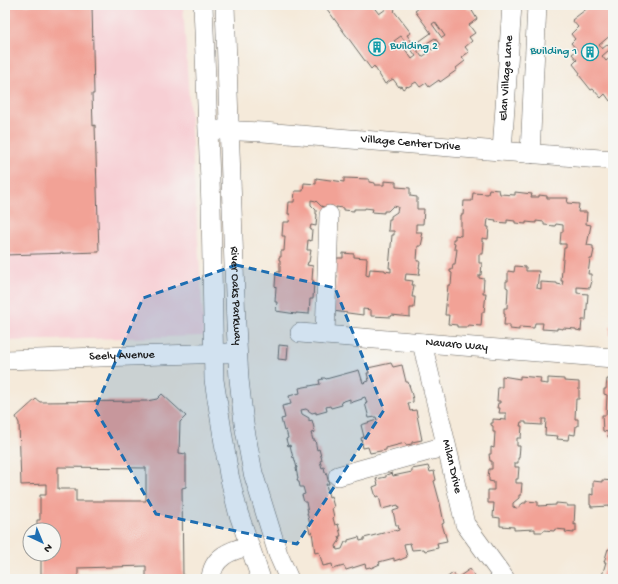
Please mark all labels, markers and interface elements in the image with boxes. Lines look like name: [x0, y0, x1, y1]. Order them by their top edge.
street label: Elan Village Lane: [497, 34, 517, 121]
building icon: Building 2: [367, 37, 387, 57]
place label: Building 2: [389, 40, 438, 54]
building icon: Building 1: [580, 42, 600, 62]
place label: Building 1: [529, 45, 577, 59]
street label: Village Center Drive: [359, 133, 462, 155]
street label: River Oaks Parkway: [226, 246, 244, 346]
street label: Navaro Way: [425, 336, 488, 355]
street label: Seely Avenue: [89, 348, 156, 364]
street label: Milan Drive: [438, 438, 465, 496]
north arrow: [22, 522, 62, 562]
text: N: [41, 541, 54, 555]

